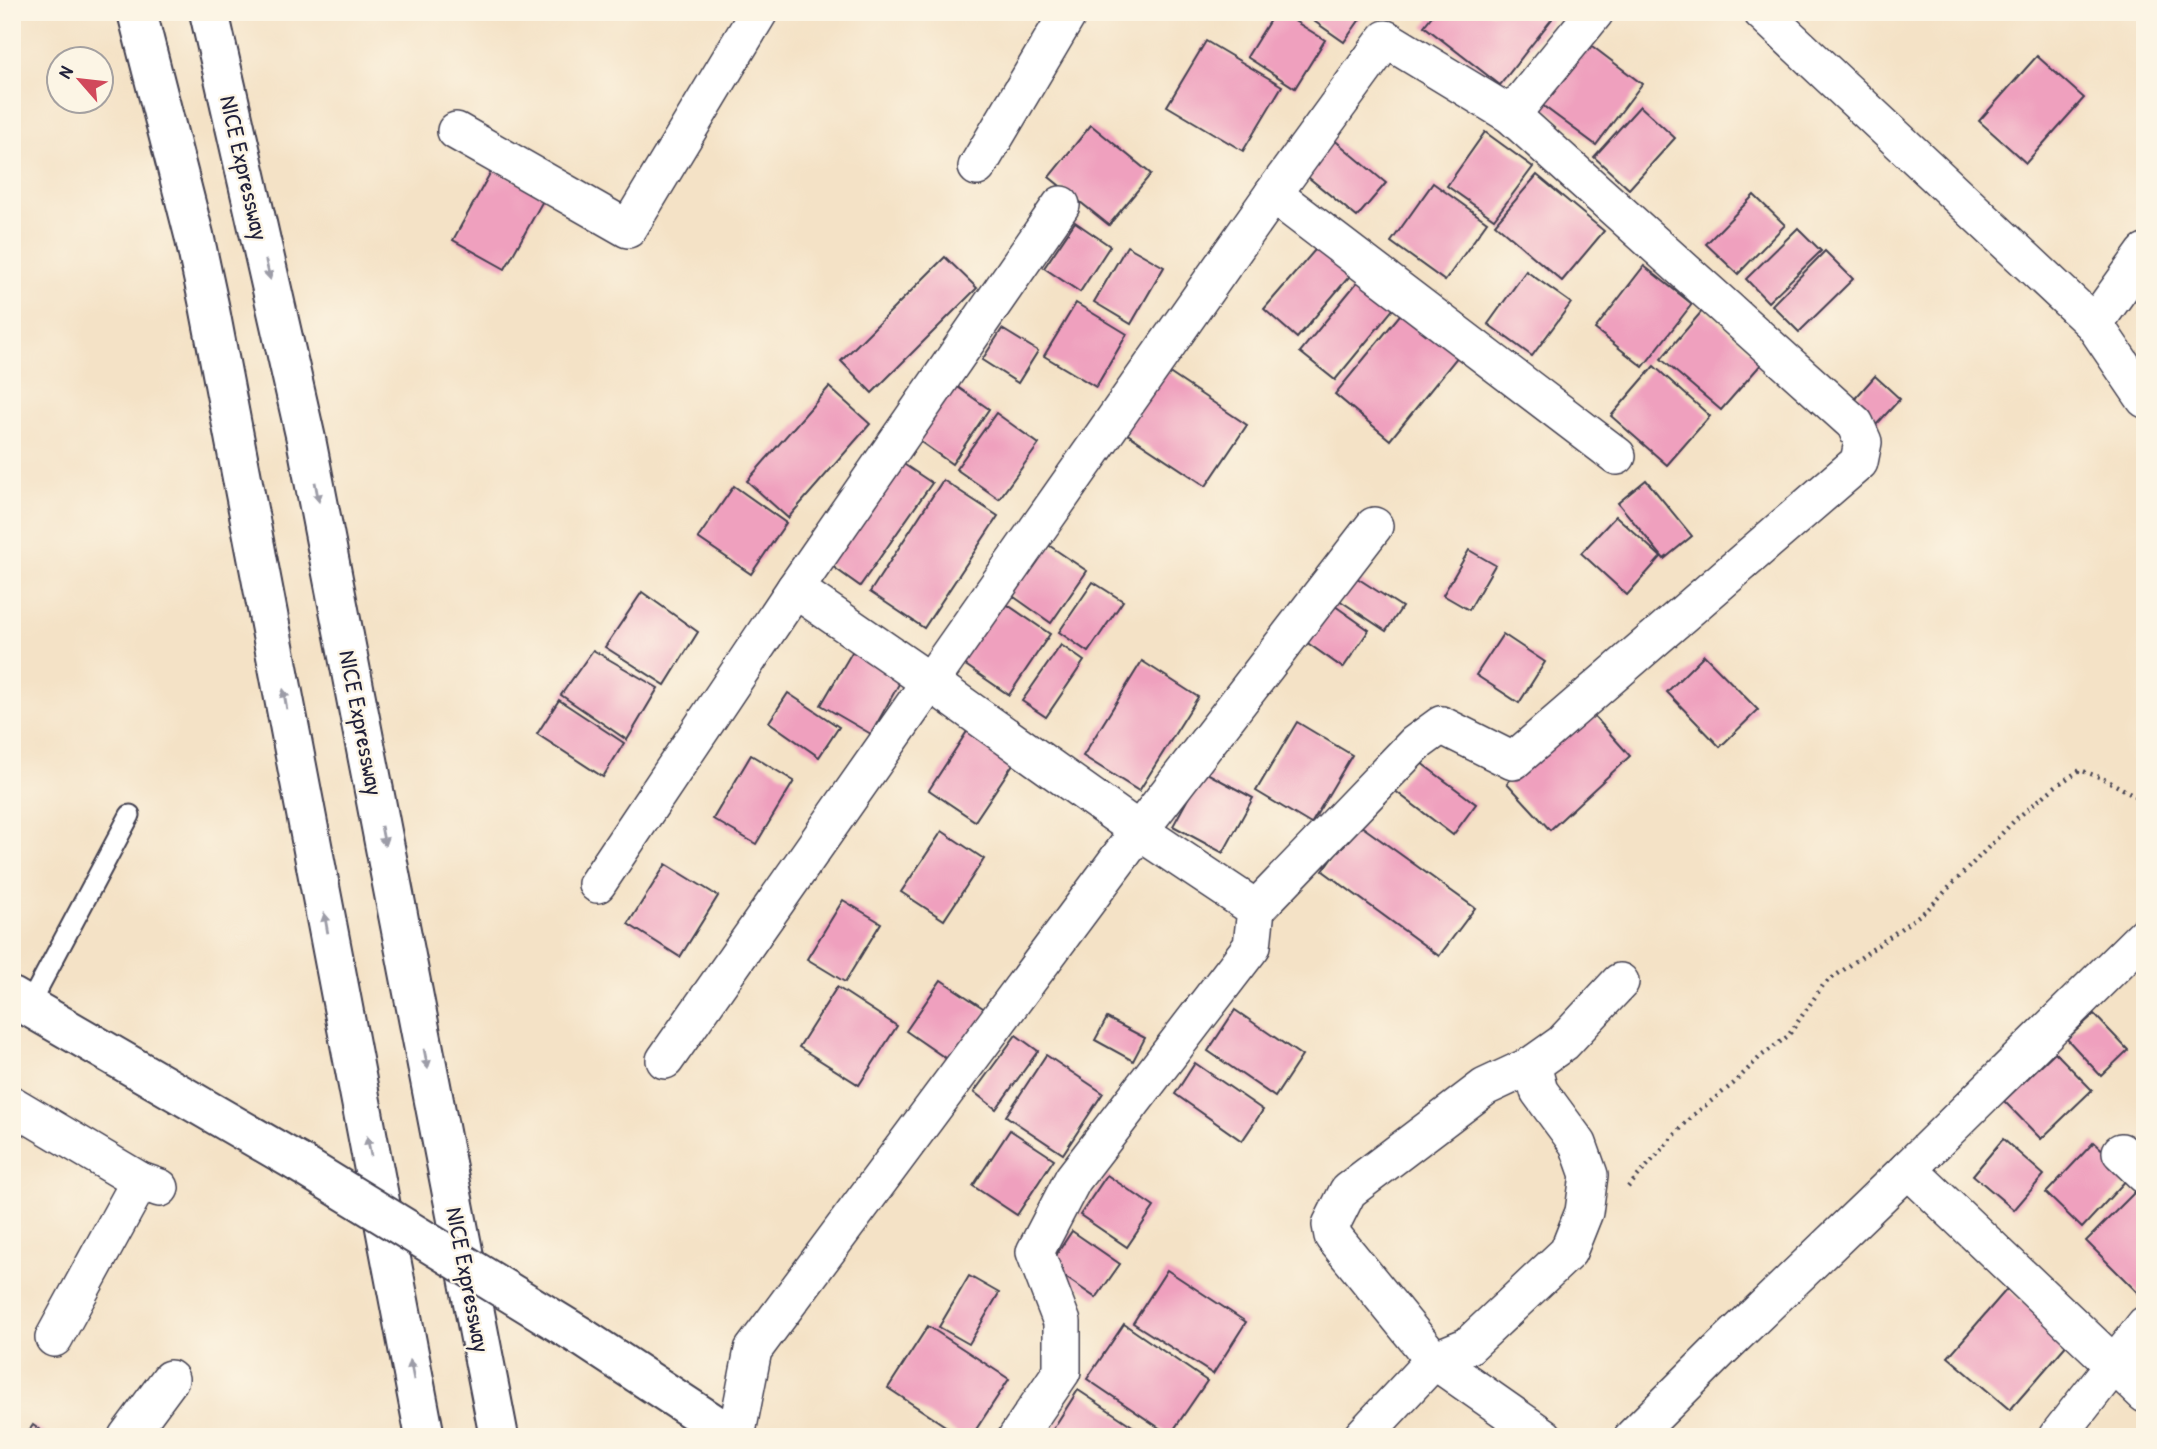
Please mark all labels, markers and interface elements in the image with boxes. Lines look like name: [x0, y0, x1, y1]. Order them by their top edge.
north arrow: [46, 46, 116, 116]
text: N: [51, 61, 79, 83]
street label: NICE Expressway: [213, 92, 277, 243]
one-way arrow: [262, 259, 273, 281]
one-way arrow: [311, 481, 322, 503]
street label: NICE Expressway: [332, 647, 392, 798]
one-way arrow: [279, 688, 290, 710]
one-way arrow: [378, 825, 389, 847]
one-way arrow: [321, 912, 332, 934]
one-way arrow: [421, 1048, 432, 1070]
one-way arrow: [363, 1135, 374, 1157]
street label: NICE Expressway: [439, 1204, 499, 1355]
one-way arrow: [407, 1359, 418, 1381]

